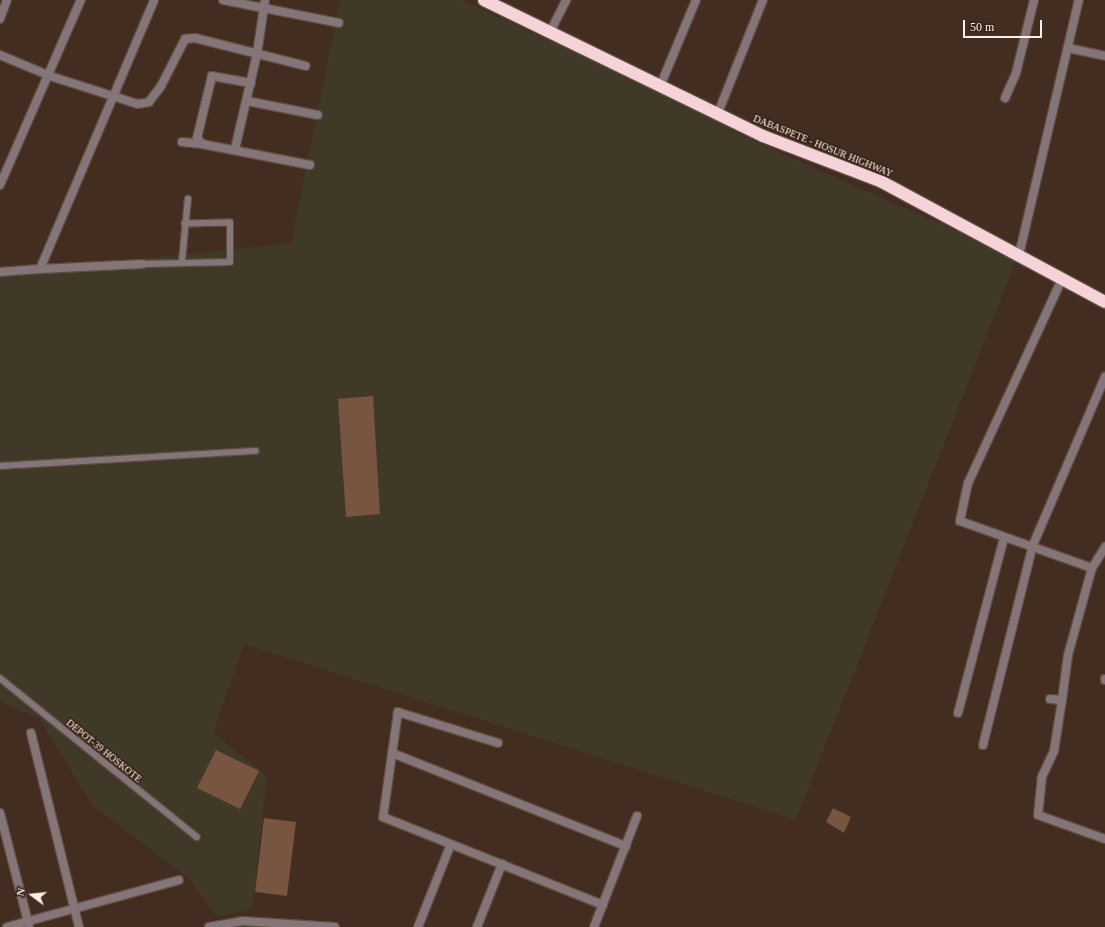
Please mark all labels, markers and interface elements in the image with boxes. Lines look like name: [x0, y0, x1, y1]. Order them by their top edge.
scale bar: [965, 12, 1044, 38]
text: 50 m: [970, 20, 994, 34]
street label: DABASPETE - HOSUR HIGHWAY: [752, 112, 894, 180]
street label: DEPOT-39 HOSKOTE: [64, 717, 144, 785]
north arrow: [12, 875, 52, 915]
text: N: [14, 887, 27, 897]

